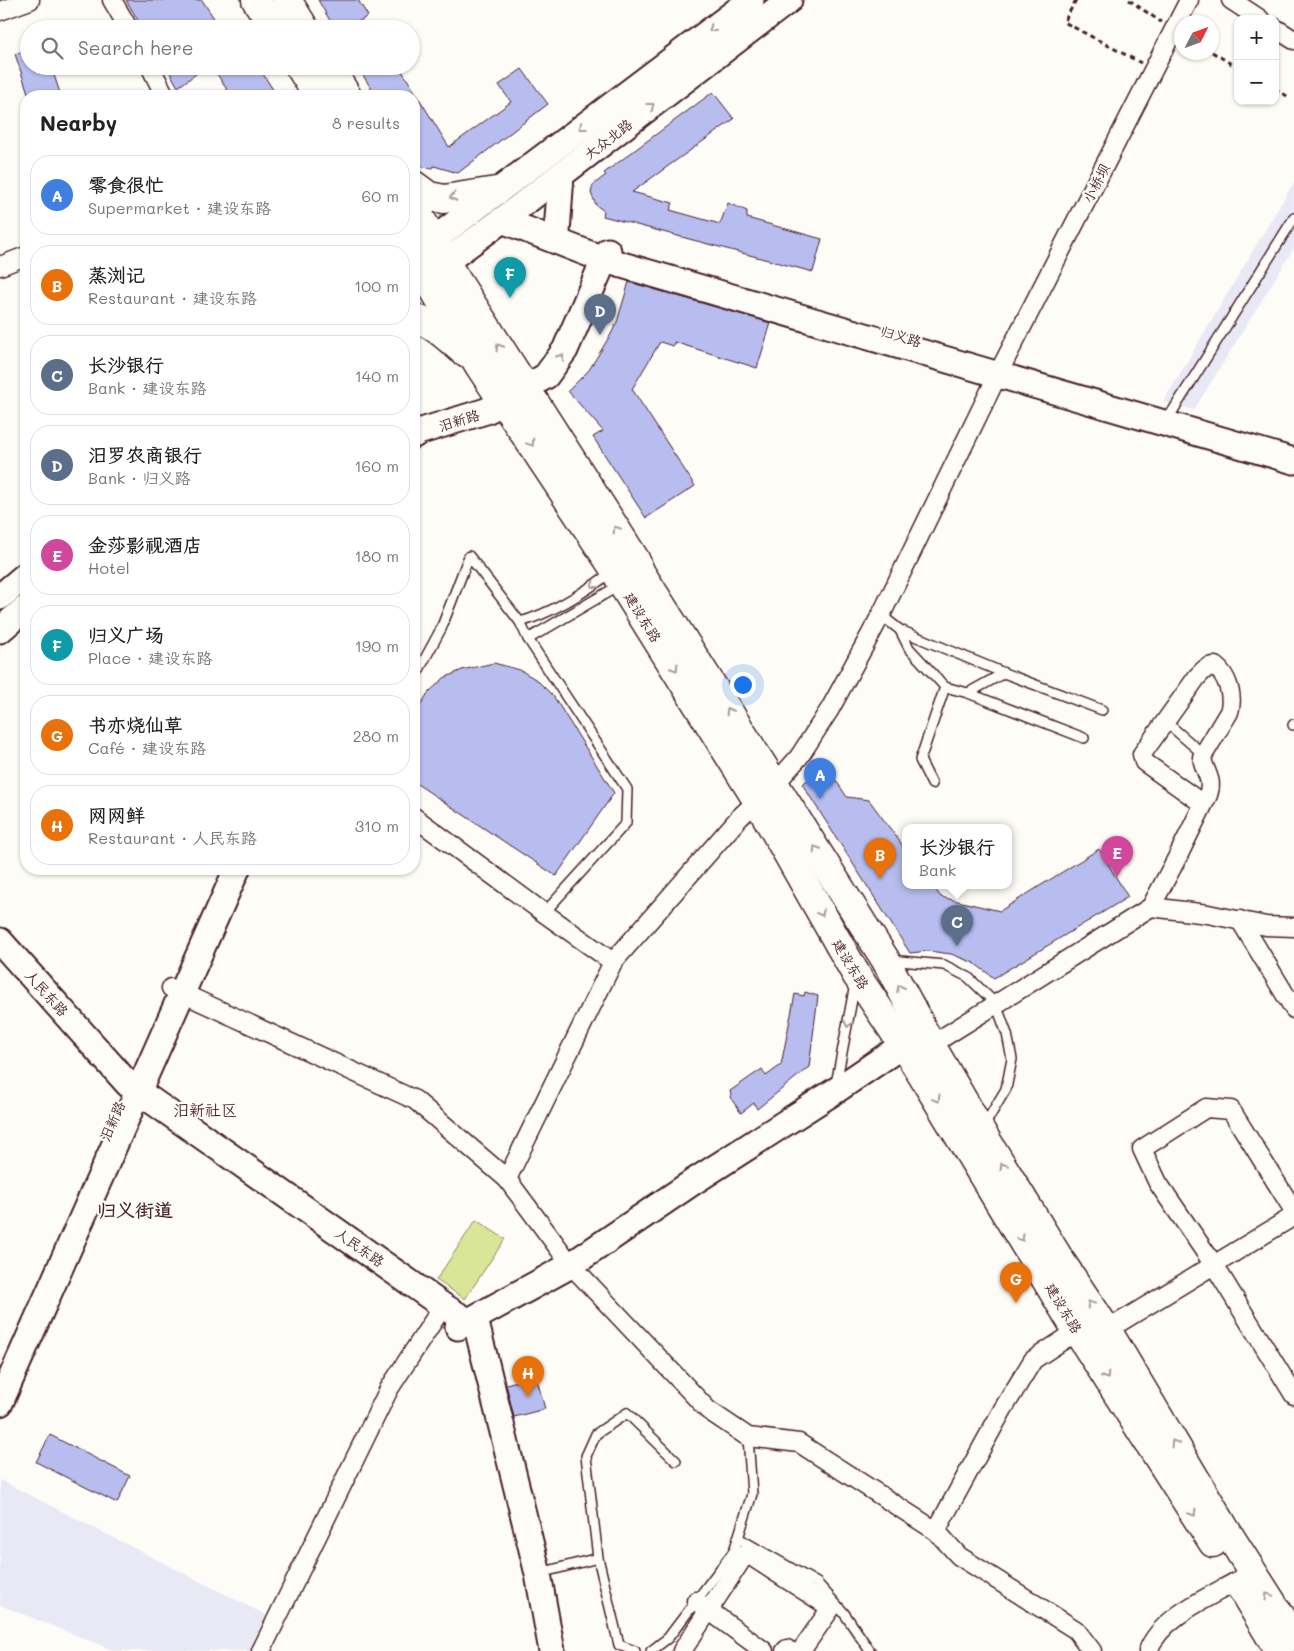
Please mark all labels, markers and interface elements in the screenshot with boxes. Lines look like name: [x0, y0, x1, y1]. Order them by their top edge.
north arrow: [1174, 15, 1219, 60]
map controls: [1234, 15, 1279, 105]
button: +: [1234, 15, 1279, 60]
search box: [20, 20, 420, 75]
one-way arrow: [709, 24, 718, 32]
icon: search: [38, 34, 66, 62]
text: Search here: [78, 35, 194, 60]
button: −: [1234, 60, 1279, 105]
one-way arrow: [645, 103, 655, 112]
text: Nearby: [40, 109, 117, 136]
text: 8 results: [332, 112, 400, 133]
street label: 大众北路: [580, 114, 636, 164]
one-way arrow: [578, 121, 588, 130]
street label: 小桥坝: [1078, 160, 1114, 206]
text: 零食很忙: [88, 172, 164, 197]
text: A: [51, 185, 63, 206]
text: 60 m: [362, 185, 399, 206]
one-way arrow: [449, 191, 458, 202]
text: Supermarket · 建设东路: [88, 197, 271, 218]
pin: F: [494, 257, 526, 298]
text: 蒸浏记: [88, 262, 145, 287]
text: B: [52, 275, 62, 296]
text: 100 m: [354, 275, 399, 296]
text: Restaurant · 建设东路: [88, 287, 257, 308]
pin: D: [584, 294, 616, 335]
street label: 归义路: [878, 321, 924, 351]
one-way arrow: [495, 344, 505, 353]
text: 长沙银行: [88, 352, 164, 377]
one-way arrow: [555, 354, 563, 363]
text: C: [51, 365, 63, 386]
text: 140 m: [355, 365, 399, 386]
text: Bank · 建设东路: [88, 377, 206, 398]
street label: 汨新路: [436, 405, 482, 435]
one-way arrow: [525, 438, 535, 447]
text: 汨罗农商银行: [88, 442, 202, 467]
text: D: [51, 455, 63, 476]
text: 160 m: [354, 455, 399, 476]
text: Bank · 归义路: [88, 467, 190, 488]
one-way arrow: [613, 525, 622, 535]
text: 金莎影视酒店: [88, 532, 202, 557]
text: E: [52, 545, 62, 566]
text: 180 m: [354, 545, 399, 566]
text: Hotel: [88, 557, 130, 578]
one-way arrow: [590, 579, 600, 588]
street label: 建设东路: [620, 588, 666, 646]
text: 归义广场: [88, 622, 164, 647]
text: F: [52, 635, 62, 656]
text: 190 m: [355, 635, 399, 656]
text: Place · 建设东路: [88, 647, 212, 668]
one-way arrow: [669, 663, 678, 672]
your location: [730, 672, 756, 698]
one-way arrow: [726, 708, 736, 717]
text: 书亦烧仙草: [88, 712, 183, 737]
text: G: [51, 725, 63, 746]
text: 280 m: [353, 725, 399, 746]
text: Café · 建设东路: [88, 737, 206, 758]
pin: A: [804, 758, 836, 799]
text: 网网鲜: [88, 802, 145, 827]
text: H: [51, 815, 63, 836]
text: 310 m: [355, 815, 399, 836]
popup: [902, 824, 1012, 889]
text: Restaurant · 人民东路: [88, 827, 257, 848]
text: 长沙银行: [919, 834, 995, 859]
pin: E: [1101, 836, 1133, 877]
pin: B: [864, 838, 896, 879]
one-way arrow: [813, 845, 823, 854]
text: Bank: [919, 859, 956, 880]
pin: C: [941, 905, 973, 946]
one-way arrow: [815, 907, 825, 916]
street label: 建设东路: [828, 935, 874, 993]
street label: 人民东路: [21, 966, 73, 1020]
one-way arrow: [896, 984, 906, 993]
one-way arrow: [843, 1019, 853, 1028]
one-way arrow: [930, 1093, 940, 1102]
street label: 汨新路: [95, 1098, 129, 1144]
district label: 汨新社区: [173, 1099, 237, 1120]
one-way arrow: [1000, 1163, 1010, 1172]
district label: 归义街道: [97, 1197, 173, 1222]
street label: 人民东路: [332, 1223, 388, 1271]
one-way arrow: [1014, 1232, 1024, 1241]
pin: G: [1000, 1262, 1032, 1303]
street label: 建设东路: [1041, 1279, 1087, 1337]
one-way arrow: [1087, 1300, 1096, 1310]
pin: H: [512, 1356, 544, 1397]
one-way arrow: [1100, 1370, 1109, 1380]
one-way arrow: [1170, 1439, 1180, 1448]
one-way arrow: [1187, 1508, 1197, 1517]
one-way arrow: [1265, 1593, 1274, 1602]

